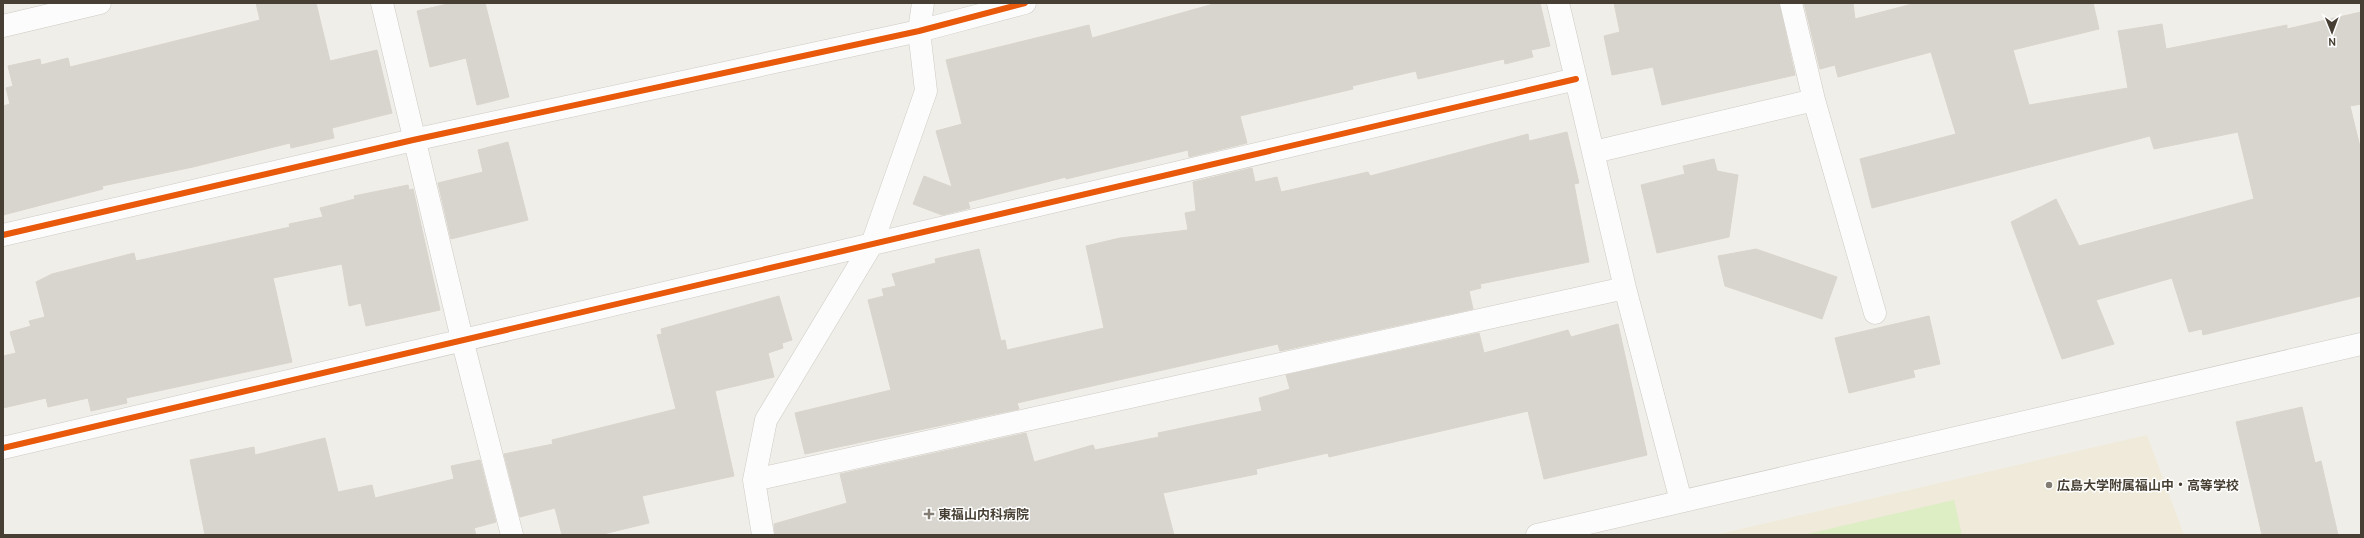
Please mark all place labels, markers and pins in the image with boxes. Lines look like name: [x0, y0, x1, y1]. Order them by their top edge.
place label: 広島大学附属福山中・高等学校: [2057, 477, 2239, 493]
marker: 広島大学附属福山中・高等学校: [2044, 480, 2054, 490]
place label: 東福山内科病院: [938, 506, 1029, 522]
marker: 東福山内科病院: [923, 508, 935, 520]

